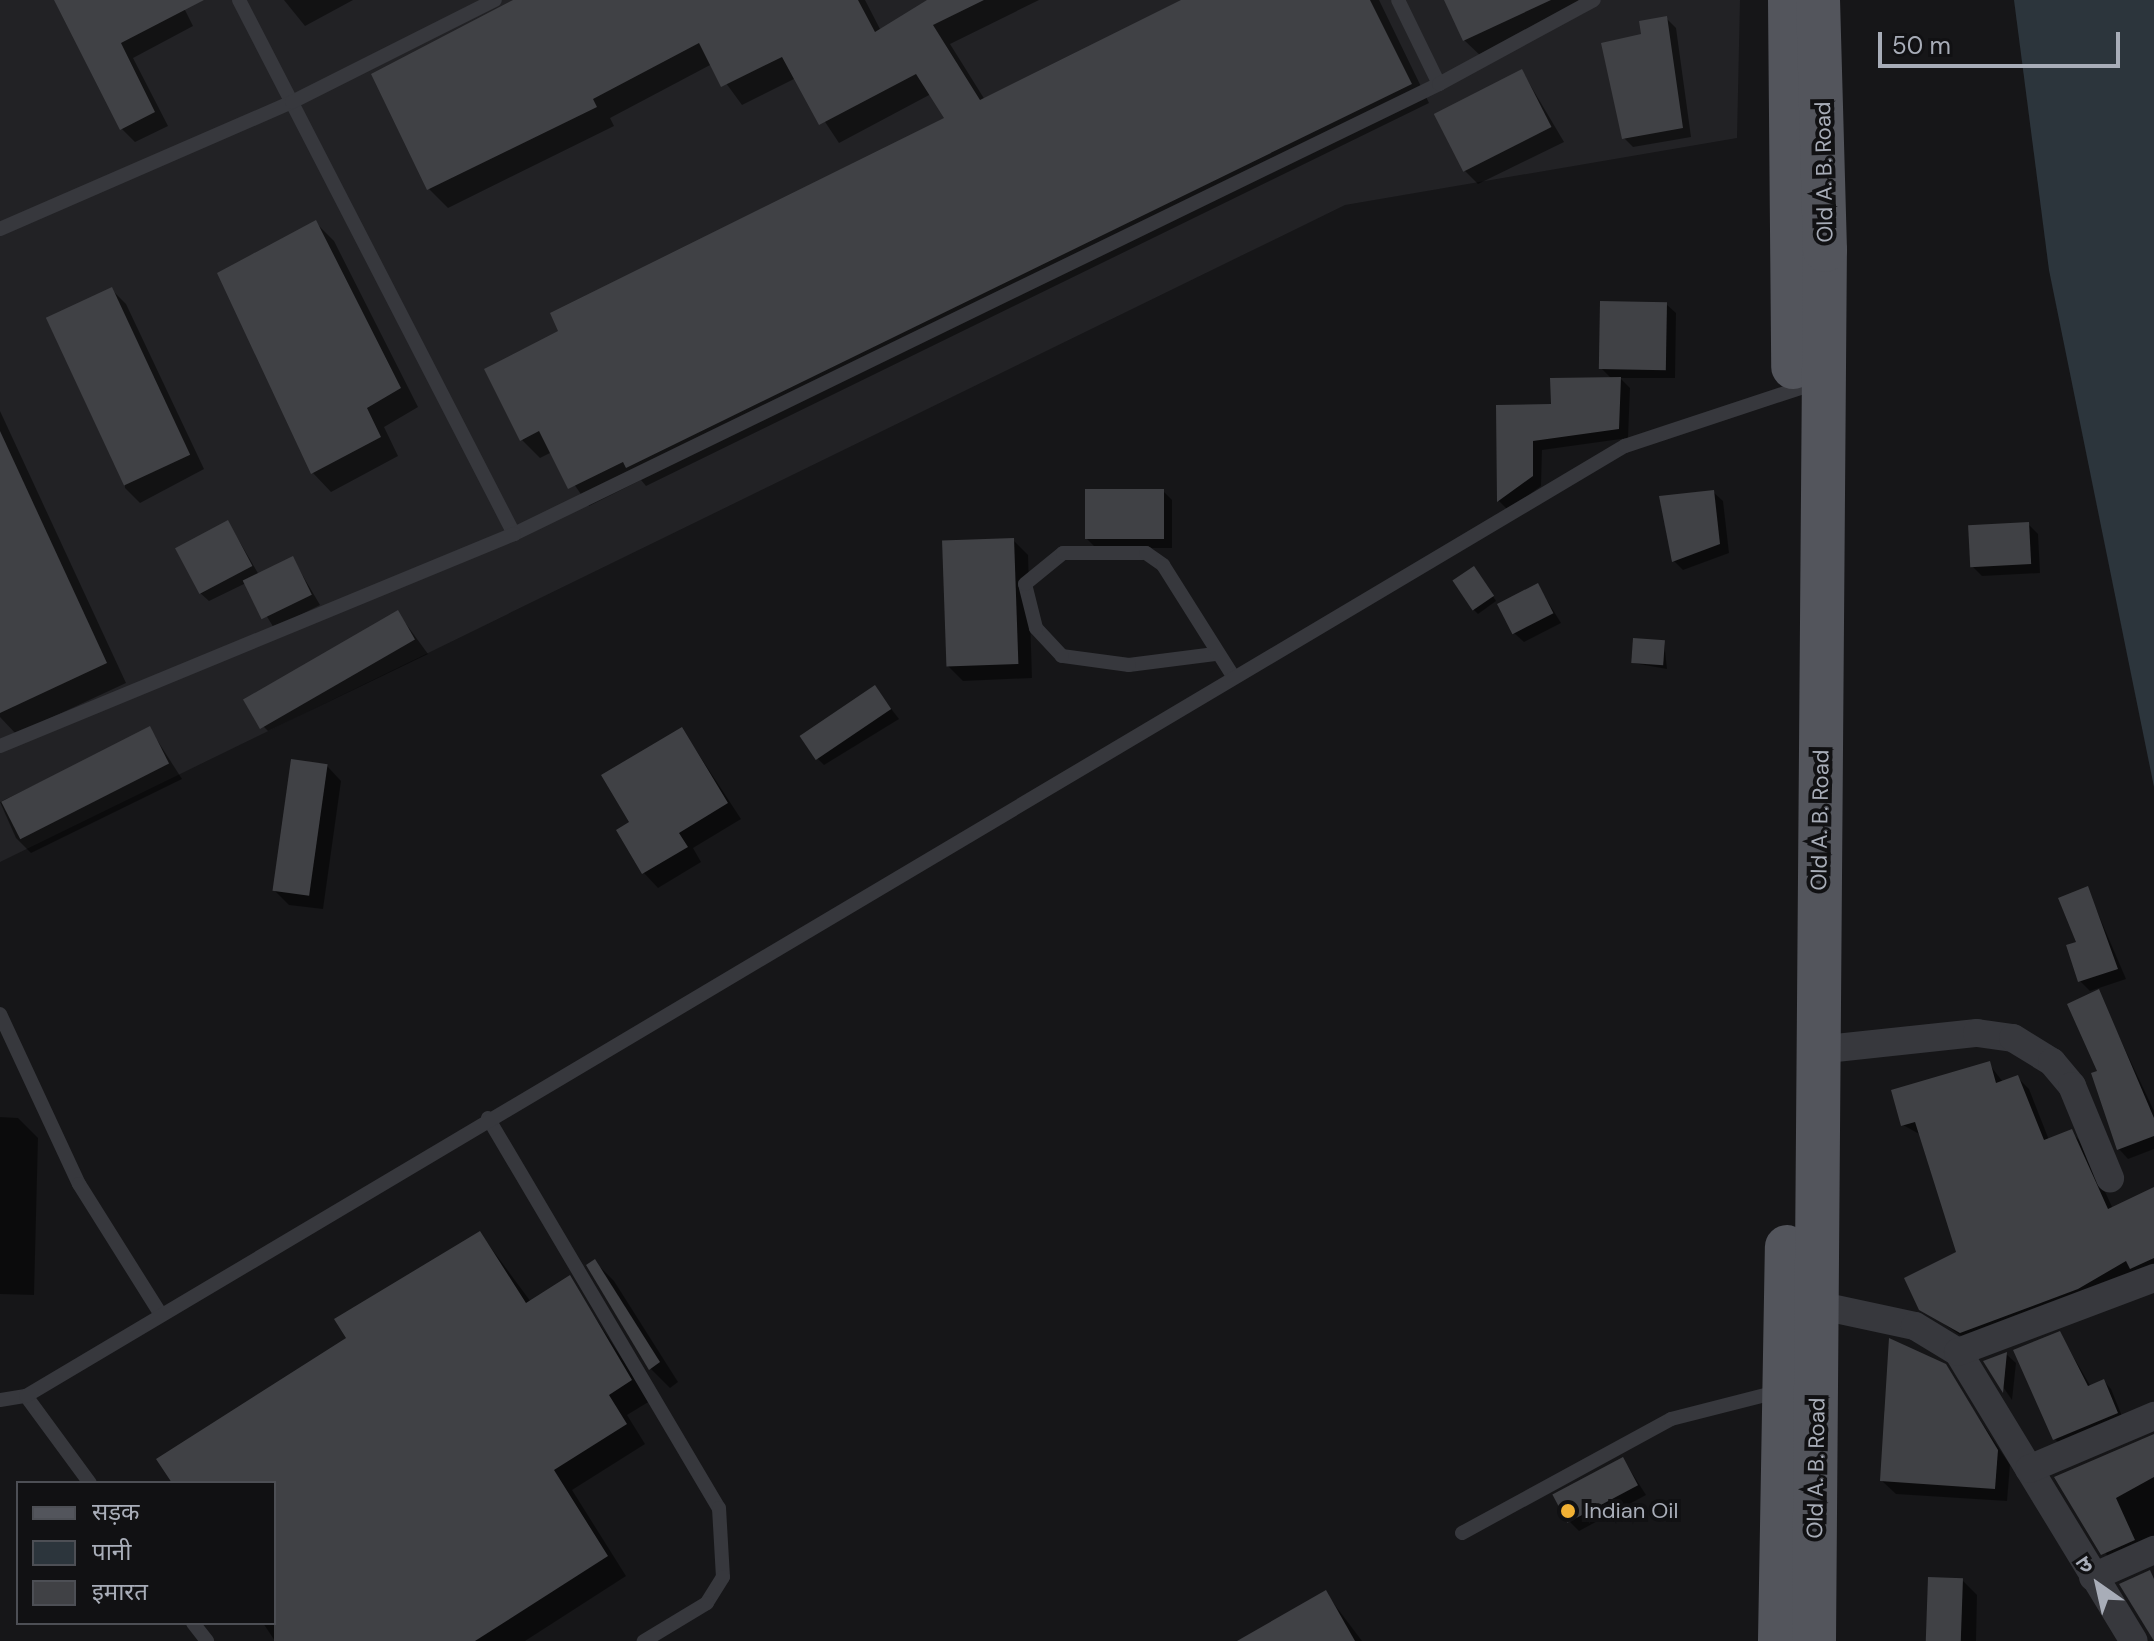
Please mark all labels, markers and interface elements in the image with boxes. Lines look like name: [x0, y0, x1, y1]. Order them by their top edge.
scale bar: [1882, 16, 2124, 66]
text: 50 m: [1892, 30, 1951, 61]
street label: Old A. B. Road: [1810, 101, 1838, 243]
street label: Old A. B. Road: [1806, 749, 1834, 891]
street label: Old A. B. Road: [1802, 1397, 1830, 1539]
legend: [16, 1481, 276, 1625]
text: सड़क: [92, 1496, 140, 1527]
place label: Indian Oil: [1584, 1498, 1679, 1524]
marker: Indian Oil: [1559, 1502, 1577, 1520]
text: पानी: [92, 1536, 131, 1567]
north arrow: [2058, 1545, 2138, 1625]
text: उ: [2071, 1549, 2098, 1580]
text: इमारत: [92, 1576, 148, 1607]

